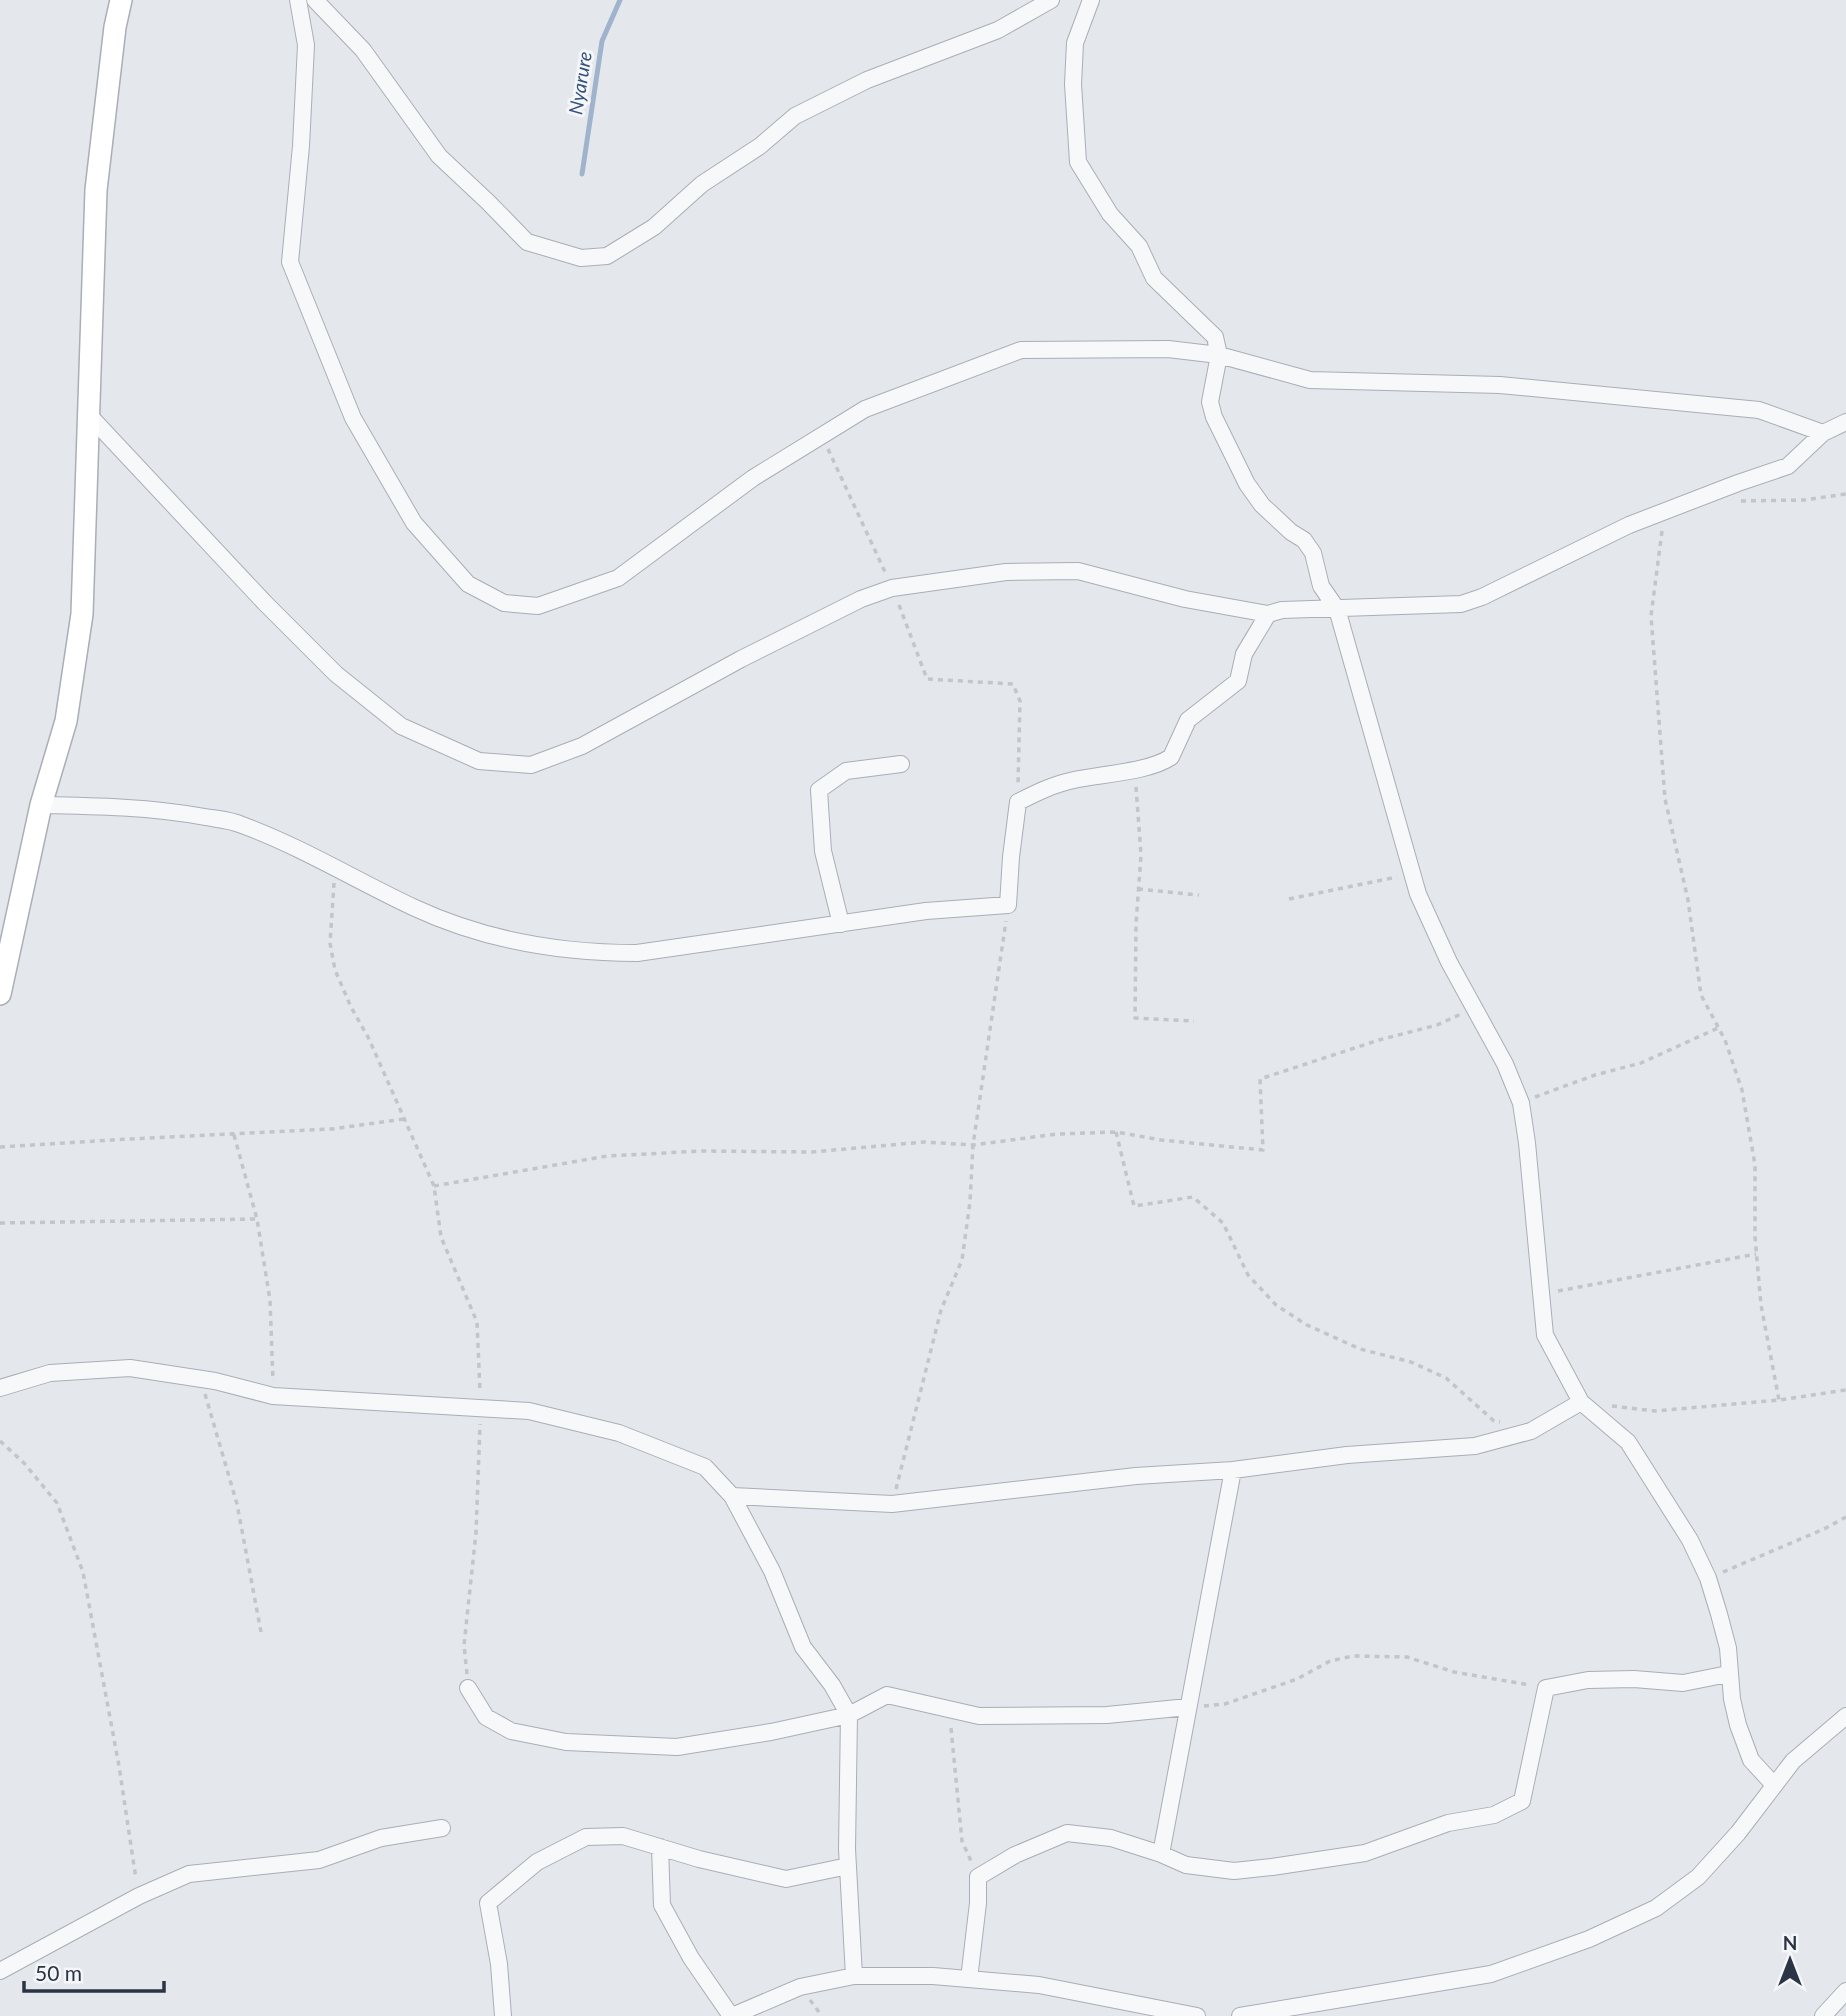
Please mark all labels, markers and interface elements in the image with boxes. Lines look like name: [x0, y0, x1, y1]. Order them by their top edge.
water label: Nyarure: [563, 50, 596, 116]
north arrow: [1755, 1925, 1825, 1995]
text: N: [1783, 1931, 1797, 1954]
scale bar: [24, 1950, 164, 1994]
text: 50 m: [35, 1960, 82, 1985]

